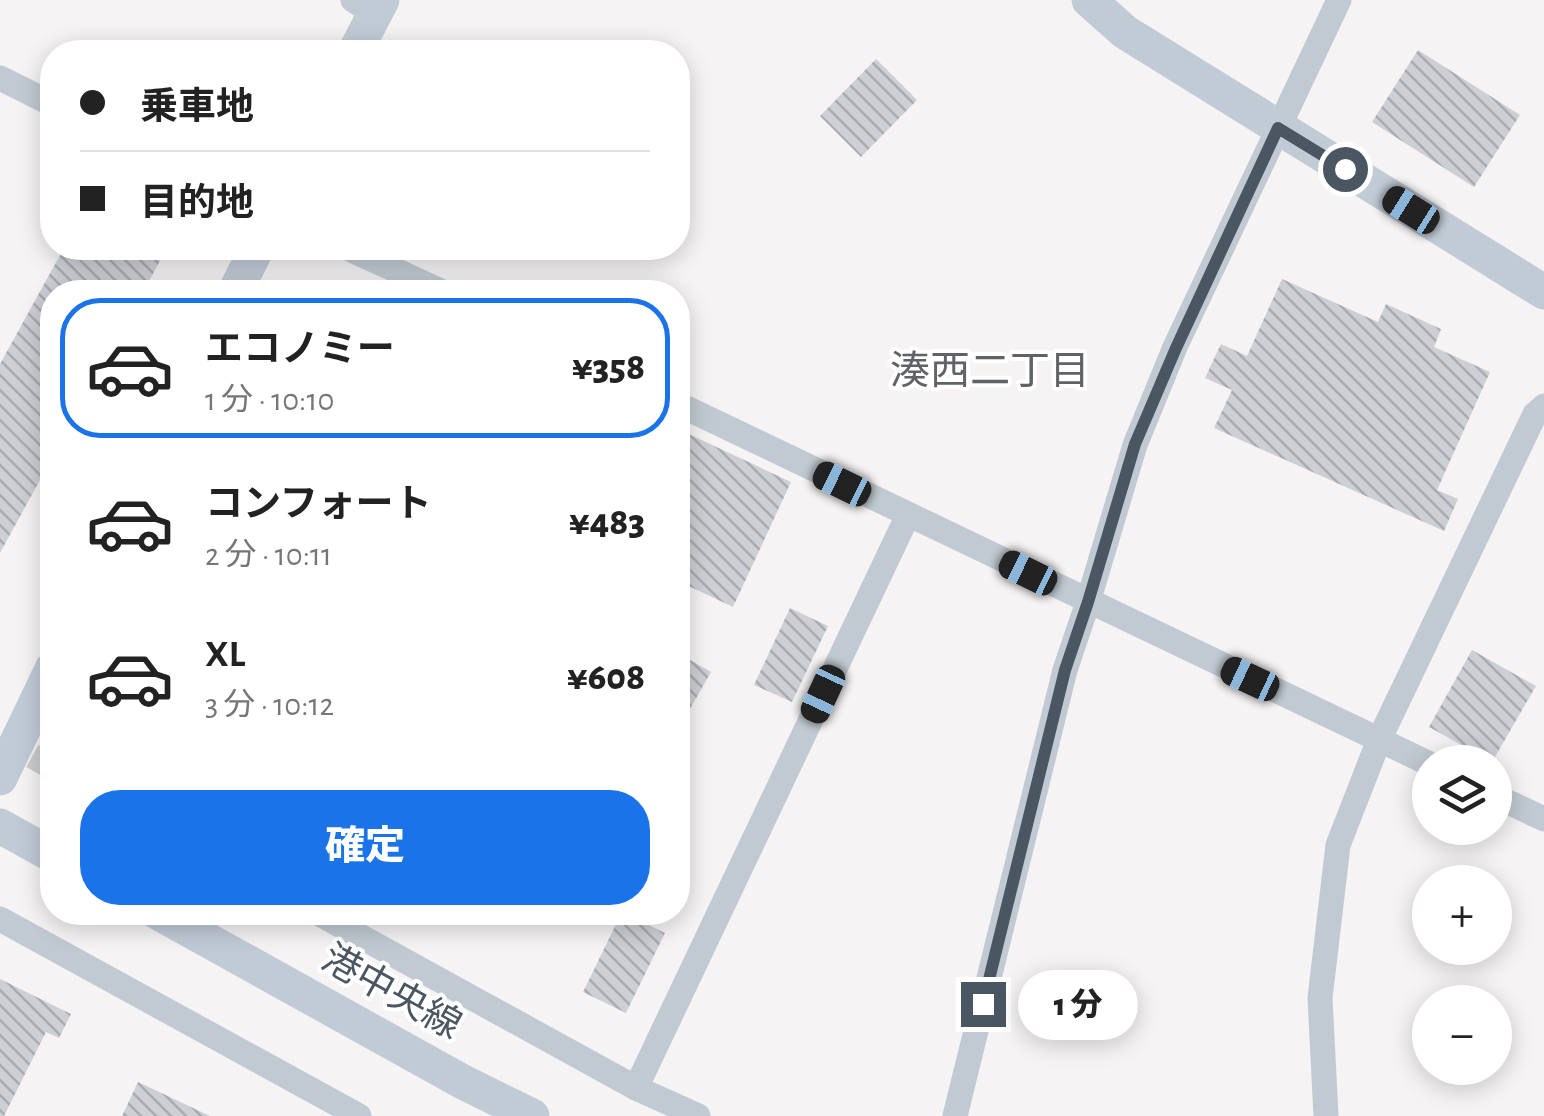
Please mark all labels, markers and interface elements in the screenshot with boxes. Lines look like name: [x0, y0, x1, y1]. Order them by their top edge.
text: 乗車地: [140, 89, 254, 127]
route start: [1323, 147, 1368, 192]
car: [1378, 181, 1444, 239]
text: 目的地: [140, 185, 254, 223]
icon: car: [85, 323, 175, 413]
text: エコノミー: [205, 331, 395, 369]
text: ¥358: [572, 349, 645, 387]
district label: 湊西二丁目: [890, 350, 1090, 392]
text: 1 分 · 10:10: [205, 384, 334, 416]
car: [808, 457, 876, 511]
icon: car: [85, 478, 175, 568]
text: コンフォート: [205, 486, 432, 524]
text: ¥483: [569, 504, 645, 542]
text: 2 分 · 10:11: [205, 539, 332, 571]
car: [994, 546, 1062, 600]
icon: car: [85, 633, 175, 723]
text: XL: [205, 636, 245, 674]
car: [1216, 653, 1284, 705]
text: ¥608: [567, 659, 645, 697]
car: [797, 660, 849, 728]
text: 3 分 · 10:12: [205, 689, 334, 721]
map controls: [1412, 745, 1512, 1085]
button: layers: [1412, 745, 1512, 845]
button: 確定: [80, 790, 650, 905]
button: +: [1412, 865, 1512, 965]
street label: 港中央線: [315, 937, 468, 1046]
callout: 1 分: [1018, 969, 1138, 1039]
route end: [961, 982, 1006, 1027]
button: −: [1412, 985, 1512, 1085]
text: 1 分: [1054, 989, 1102, 1021]

